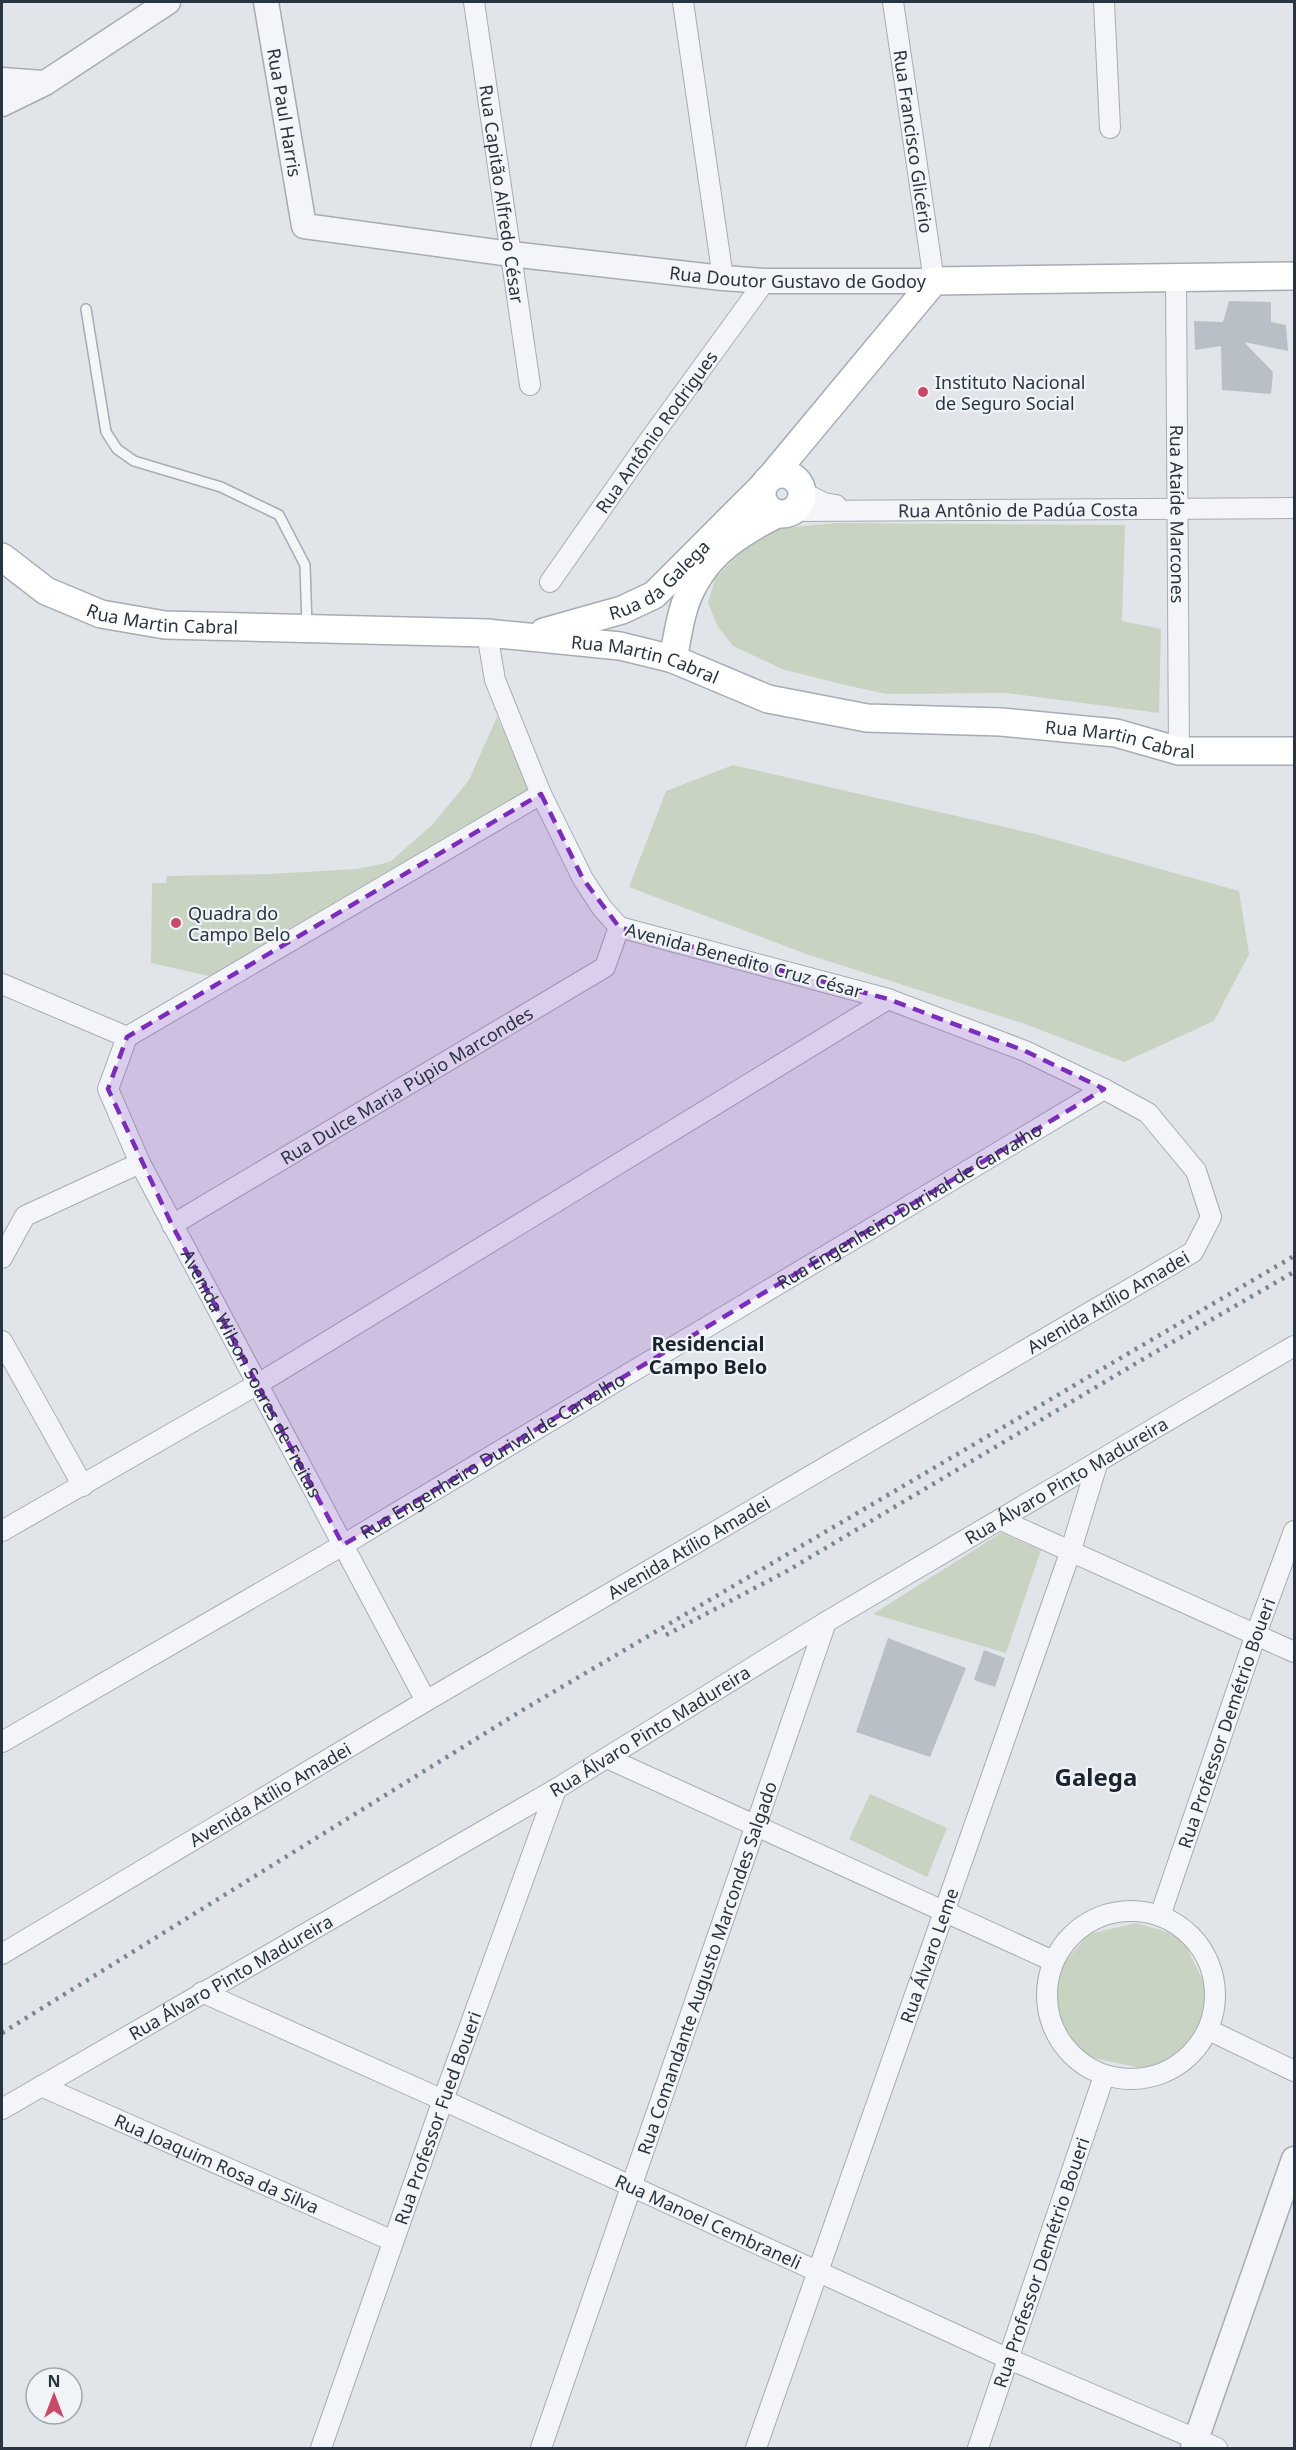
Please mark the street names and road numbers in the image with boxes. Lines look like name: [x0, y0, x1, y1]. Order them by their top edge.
street label: Rua Paul Harris: [262, 46, 307, 179]
street label: Rua Francisco Glicério: [888, 48, 939, 235]
street label: Rua Capitão Alfredo César: [474, 83, 530, 305]
street label: Rua Doutor Gustavo de Godoy: [668, 260, 927, 293]
street label: Rua Antônio Rodrigues: [590, 346, 723, 518]
street label: Rua Ataíde Marcones: [1165, 425, 1190, 603]
street label: Rua Antônio de Padúa Costa: [898, 497, 1138, 522]
street label: Rua da Galega: [606, 534, 715, 625]
street label: Rua Martin Cabral: [83, 597, 238, 639]
street label: Rua Martin Cabral: [570, 629, 723, 689]
street label: Rua Martin Cabral: [1044, 714, 1195, 763]
street label: Avenida Benedito Cruz César: [623, 917, 866, 1003]
street label: Rua Dulce Maria Púpio Marcondes: [276, 1001, 537, 1170]
street label: Rua Engenheiro Durival de Carvalho: [772, 1117, 1046, 1294]
street label: Avenida Wilson Soares de Freitas: [176, 1245, 327, 1501]
street label: Avenida Atílio Amadei: [1022, 1245, 1194, 1359]
street label: Rua Engenheiro Durival de Carvalho: [355, 1367, 629, 1544]
street label: Rua Álvaro Pinto Madureira: [960, 1411, 1172, 1550]
street label: Avenida Atílio Amadei: [603, 1490, 774, 1604]
street label: Rua Professor Demétrio Boueri: [1172, 1595, 1280, 1851]
street label: Rua Álvaro Pinto Madureira: [545, 1660, 755, 1802]
street label: Avenida Atílio Amadei: [185, 1737, 355, 1852]
street label: Rua Comandante Augusto Marcondes Salgado: [631, 1778, 782, 2158]
street label: Rua Álvaro Leme: [894, 1885, 964, 2026]
street label: Rua Álvaro Pinto Madureira: [124, 1909, 337, 2045]
street label: Rua Professor Fued Boueri: [388, 2008, 486, 2228]
street label: Rua Joaquim Rosa da Silva: [111, 2108, 323, 2219]
street label: Rua Professor Demétrio Boueri: [987, 2134, 1094, 2391]
street label: Rua Manoel Cembraneli: [611, 2168, 805, 2274]

